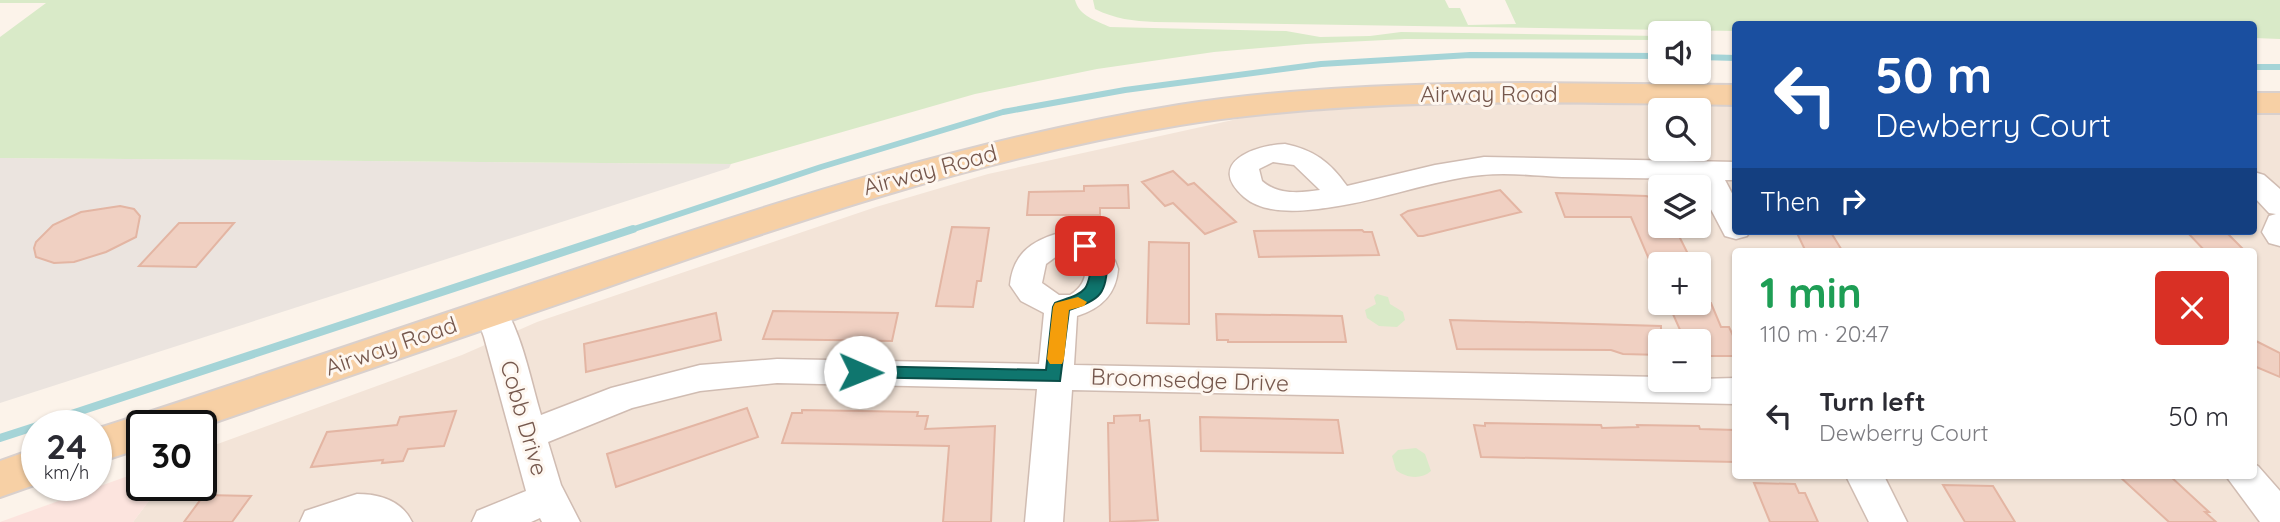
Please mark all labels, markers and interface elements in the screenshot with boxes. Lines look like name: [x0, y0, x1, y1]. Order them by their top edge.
map controls: [1648, 21, 1711, 392]
button: sound: [1648, 21, 1711, 84]
text: 50 m: [1875, 44, 1992, 105]
icon: left: [1760, 49, 1851, 140]
street label: Airway Road: [1420, 79, 1558, 108]
button: search: [1648, 98, 1711, 161]
text: Dewberry Court: [1875, 105, 2111, 145]
street label: Airway Road: [860, 138, 1000, 201]
button: layers: [1648, 175, 1711, 238]
icon: right: [1834, 182, 1872, 220]
text: Then: [1760, 185, 1820, 218]
pin: [1055, 216, 1115, 276]
icon: arrive: [1066, 227, 1104, 265]
button: +: [1648, 252, 1711, 315]
text: 1 min: [1760, 266, 1862, 319]
button: close: [2155, 271, 2229, 345]
street label: Airway Road: [321, 309, 461, 382]
text: 110 m · 20:47: [1760, 319, 1889, 348]
button: −: [1648, 329, 1711, 392]
position arrow: [823, 335, 897, 409]
street label: Cobb Drive: [494, 357, 555, 479]
street label: Broomsedge Drive: [1090, 362, 1290, 397]
text: Turn left: [1819, 385, 1926, 418]
icon: left: [1760, 397, 1798, 435]
text: 50 m: [2169, 400, 2229, 433]
speed limit sign: 30: [126, 410, 217, 501]
text: Dewberry Court: [1819, 418, 1989, 447]
text: 24: [46, 424, 87, 468]
text: km/h: [44, 461, 89, 484]

